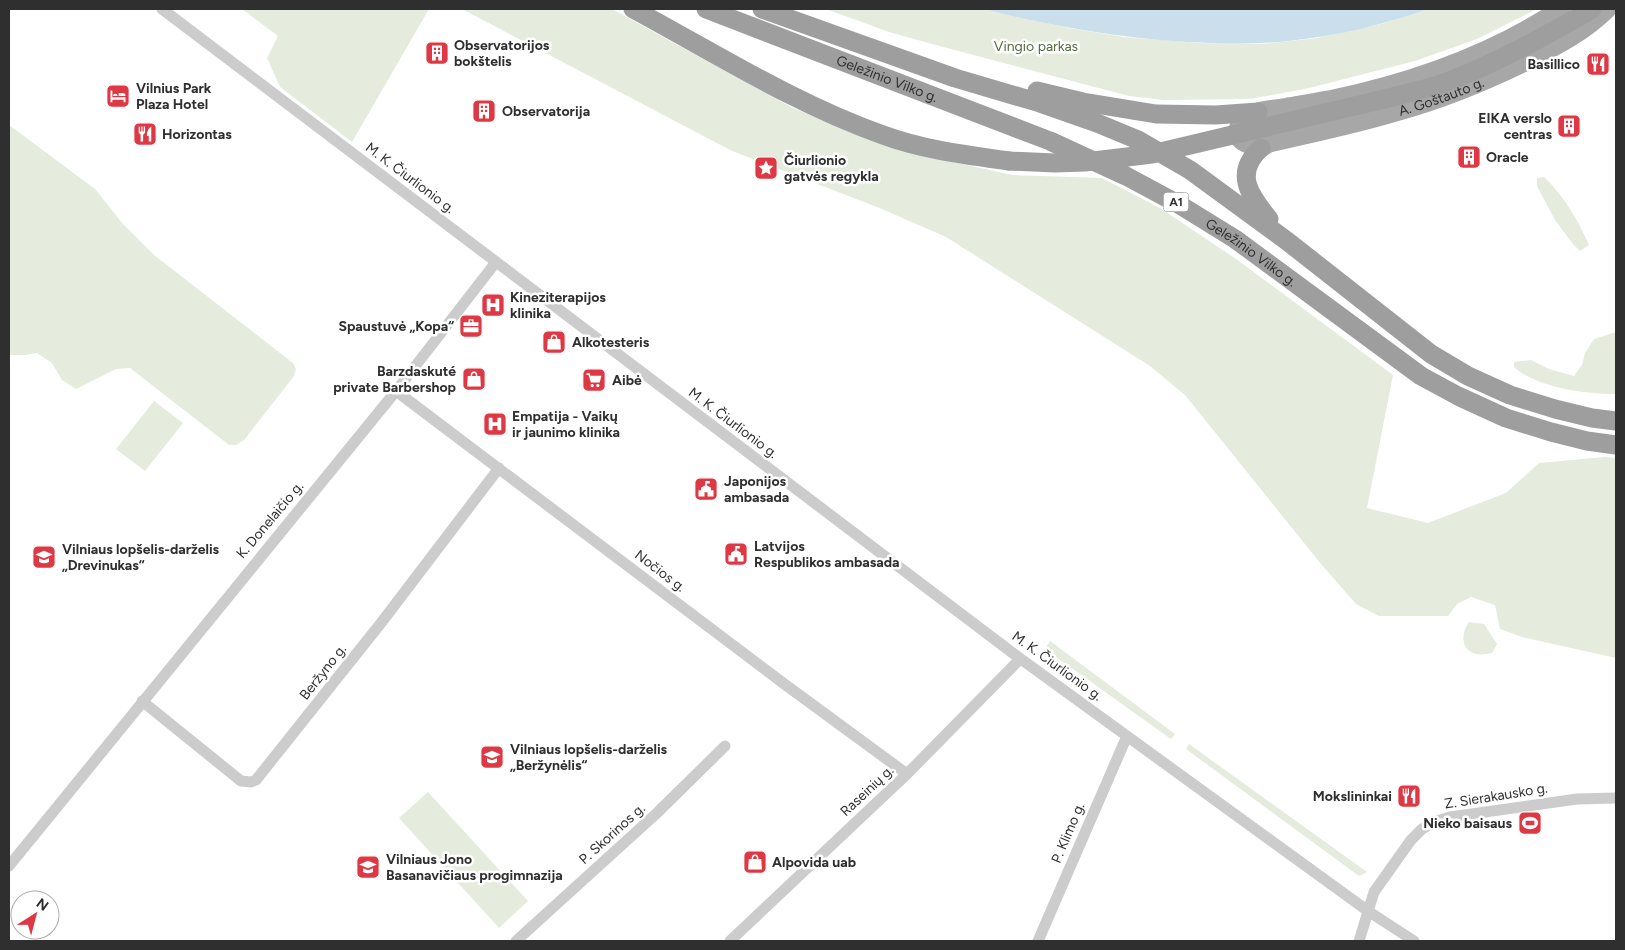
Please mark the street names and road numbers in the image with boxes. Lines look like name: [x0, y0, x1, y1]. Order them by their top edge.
street label: Geležinio Vilko g.: [834, 51, 940, 106]
street label: A. Goštauto g.: [1396, 73, 1486, 119]
street label: M. K. Čiurlionio g.: [362, 139, 458, 217]
road number: A1: [1164, 192, 1188, 212]
street label: Geležinio Vilko g.: [1203, 215, 1300, 290]
street label: M. K. Čiurlionio g.: [685, 384, 781, 462]
street label: K. Donelaičio g.: [233, 478, 307, 562]
street label: Nočios g.: [631, 546, 689, 596]
street label: M. K. Čiurlionio g.: [1009, 628, 1105, 704]
street label: Beržyno g.: [296, 641, 350, 703]
street label: Raseinių g.: [837, 762, 897, 820]
street label: Z. Sierakausko g.: [1443, 779, 1549, 813]
street label: P. Skorinos g.: [576, 800, 649, 868]
street label: P. Klimo g.: [1048, 800, 1088, 866]

